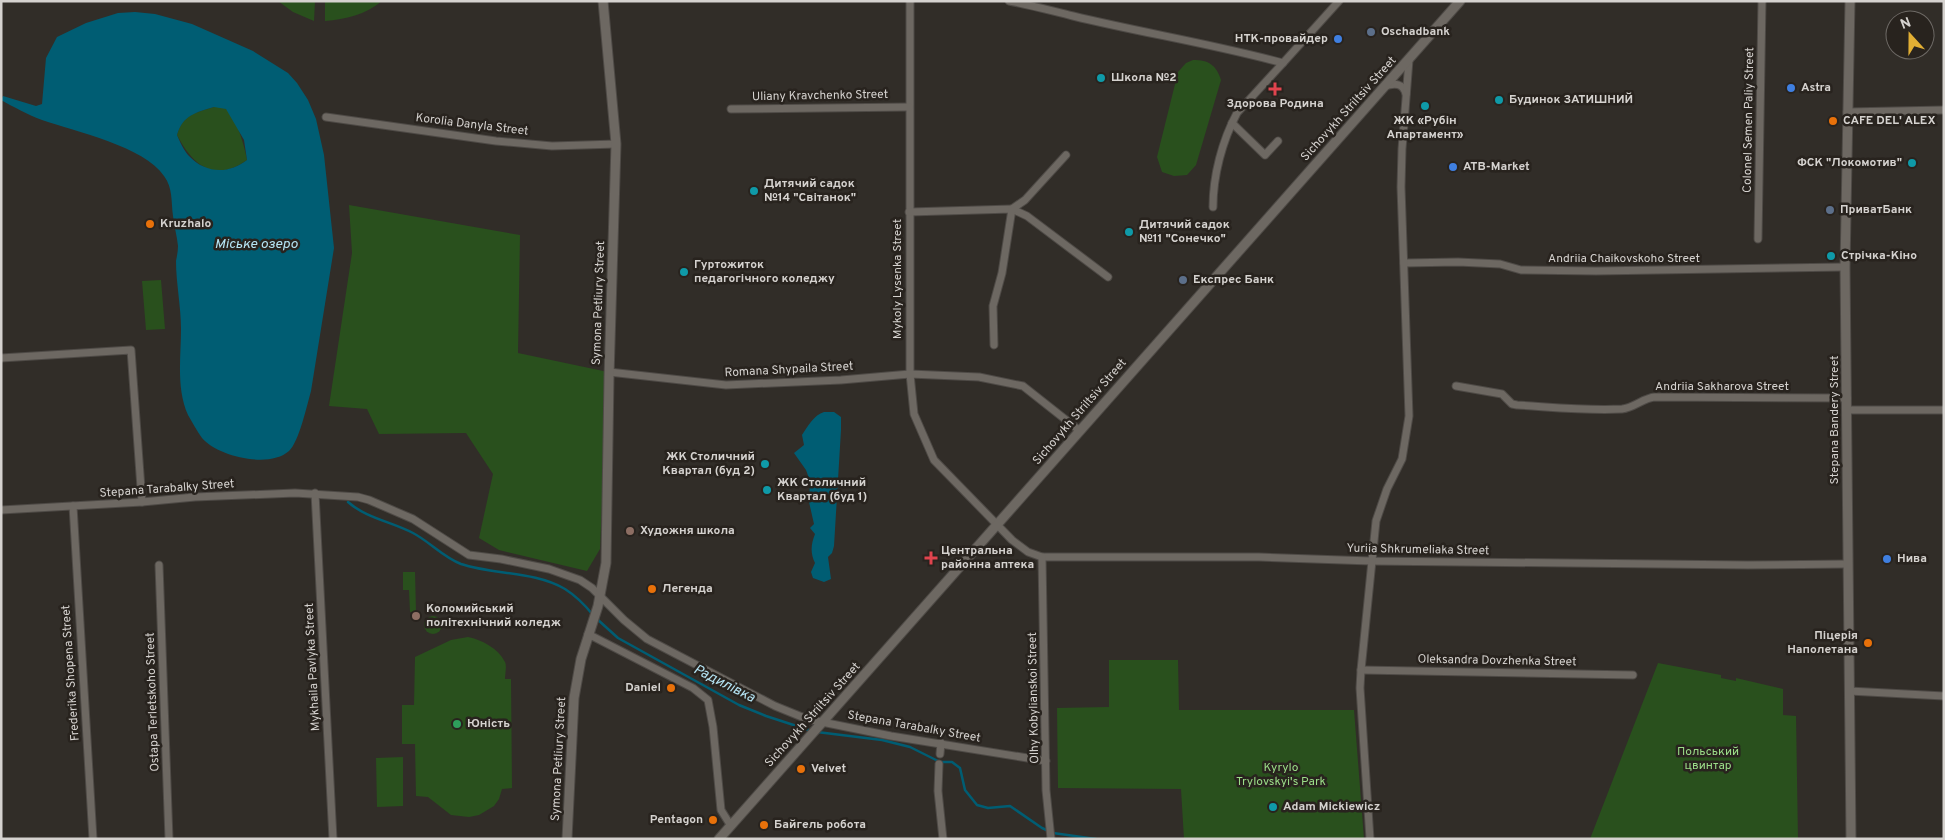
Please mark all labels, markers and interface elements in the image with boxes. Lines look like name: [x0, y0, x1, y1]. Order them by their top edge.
north arrow: [1885, 10, 1935, 60]
text: N: [1898, 15, 1914, 34]
place label: Oschadbank: [1381, 24, 1450, 40]
marker: Oschadbank: [1365, 26, 1377, 38]
place label: НТК-провайдер: [1235, 31, 1328, 47]
marker: НТК-провайдер: [1332, 33, 1344, 45]
street label: Colonel Semen Paliy Street: [1740, 47, 1758, 193]
street label: Sichovykh Striltsiv Street: [1298, 53, 1400, 165]
place label: Школа №2: [1111, 70, 1177, 86]
marker: Школа №2: [1095, 72, 1107, 84]
place label: Astra: [1801, 80, 1831, 96]
marker: Astra: [1785, 82, 1797, 94]
marker: Здорова Родина: [1269, 83, 1281, 95]
street label: Uliany Kravchenko Street: [752, 87, 888, 105]
place label: Будинок ЗАТИШНИЙ: [1509, 92, 1633, 108]
marker: Будинок ЗАТИШНИЙ: [1493, 94, 1505, 106]
place label: Здорова Родина: [1226, 96, 1324, 112]
marker: ЖК «Рубін Апартамент»: [1419, 100, 1431, 112]
street label: Korolia Danyla Street: [415, 110, 529, 140]
place label: ЖК «Рубін Апартамент»: [1386, 113, 1464, 143]
place label: CAFE DEL' ALEX: [1843, 113, 1936, 129]
marker: CAFE DEL' ALEX: [1827, 115, 1839, 127]
place label: ФСК "Локомотив": [1797, 155, 1902, 171]
marker: ФСК "Локомотив": [1906, 157, 1918, 169]
place label: ATB-Market: [1463, 159, 1530, 175]
marker: ATB-Market: [1447, 161, 1459, 173]
place label: Дитячий садок №14 "Світанок": [764, 176, 856, 206]
marker: Дитячий садок №14 "Світанок": [748, 185, 760, 197]
place label: ПриватБанк: [1840, 202, 1912, 218]
marker: ПриватБанк: [1824, 204, 1836, 216]
place label: Kruzhalo: [160, 216, 211, 232]
place label: Дитячий садок №11 "Сонечко": [1139, 217, 1230, 247]
marker: Kruzhalo: [144, 218, 156, 230]
street label: Mykoly Lysenka Street: [890, 219, 906, 339]
marker: Дитячий садок №11 "Сонечко": [1123, 226, 1135, 238]
water label: Міське озеро: [214, 236, 298, 253]
street label: Symona Petliury Street: [589, 240, 609, 366]
place label: Стрічка-Кіно: [1841, 248, 1917, 264]
marker: Стрічка-Кіно: [1825, 250, 1837, 262]
street label: Andriia Chaikovskoho Street: [1548, 251, 1700, 267]
place label: Гуртожиток педагогічного коледжу: [694, 257, 835, 287]
marker: Гуртожиток педагогічного коледжу: [678, 266, 690, 278]
place label: Експрес Банк: [1193, 272, 1274, 288]
marker: Експрес Банк: [1177, 274, 1189, 286]
street label: Stepana Bandery Street: [1827, 355, 1843, 485]
street label: Sichovykh Striltsiv Street: [1029, 356, 1131, 468]
street label: Romana Shypaila Street: [724, 359, 854, 381]
street label: Andriia Sakharova Street: [1655, 379, 1789, 395]
place label: ЖК Столичний Квартал (буд 2): [662, 449, 755, 479]
marker: ЖК Столичний Квартал (буд 2): [759, 458, 771, 470]
place label: ЖК Столичний Квартал (буд 1): [777, 475, 867, 505]
street label: Stepana Tarabalky Street: [99, 476, 235, 502]
marker: ЖК Столичний Квартал (буд 1): [761, 484, 773, 496]
place label: Художня школа: [640, 523, 735, 539]
marker: Художня школа: [624, 525, 636, 537]
street label: Yuriia Shkrumeliaka Street: [1346, 541, 1490, 559]
place label: Центральна районна аптека: [941, 543, 1034, 573]
place label: Нива: [1897, 551, 1927, 567]
marker: Центральна районна аптека: [925, 552, 937, 564]
marker: Нива: [1881, 553, 1893, 565]
place label: Легенда: [662, 581, 713, 597]
marker: Легенда: [646, 583, 658, 595]
place label: Коломийський політехнічний коледж: [426, 601, 561, 631]
street label: Mykhaila Pavlyka Street: [302, 603, 324, 731]
street label: Frederika Shopena Street: [58, 604, 84, 742]
marker: Коломийський політехнічний коледж: [410, 610, 422, 622]
place label: Піцерія Наполетана: [1787, 628, 1858, 658]
street label: Ostapa Terletskoho Street: [143, 632, 163, 772]
street label: Olhy Kobylianskoi Street: [1025, 632, 1043, 764]
marker: Піцерія Наполетана: [1862, 637, 1874, 649]
street label: Oleksandra Dovzhenka Street: [1417, 652, 1577, 670]
street label: Sichovykh Striltsiv Street: [762, 659, 864, 771]
water label: Радилівка: [690, 661, 758, 707]
place label: Daniel: [625, 680, 661, 696]
marker: Daniel: [665, 682, 677, 694]
street label: Symona Petliury Street: [548, 696, 570, 822]
street label: Stepana Tarabalky Street: [846, 707, 982, 747]
place label: Юність: [467, 716, 510, 732]
marker: Юність: [451, 718, 463, 730]
park label: Польський цвинтар: [1677, 744, 1739, 774]
park label: Kyrylo Trylovskyi's Park: [1236, 760, 1326, 790]
place label: Velvet: [811, 761, 846, 777]
marker: Velvet: [795, 763, 807, 775]
place label: Adam Mickiewicz: [1283, 799, 1380, 815]
marker: Adam Mickiewicz: [1267, 801, 1279, 813]
place label: Pentagon: [650, 812, 703, 828]
marker: Pentagon: [707, 814, 719, 826]
place label: Байгель робота: [774, 817, 866, 833]
marker: Байгель робота: [758, 819, 770, 831]

